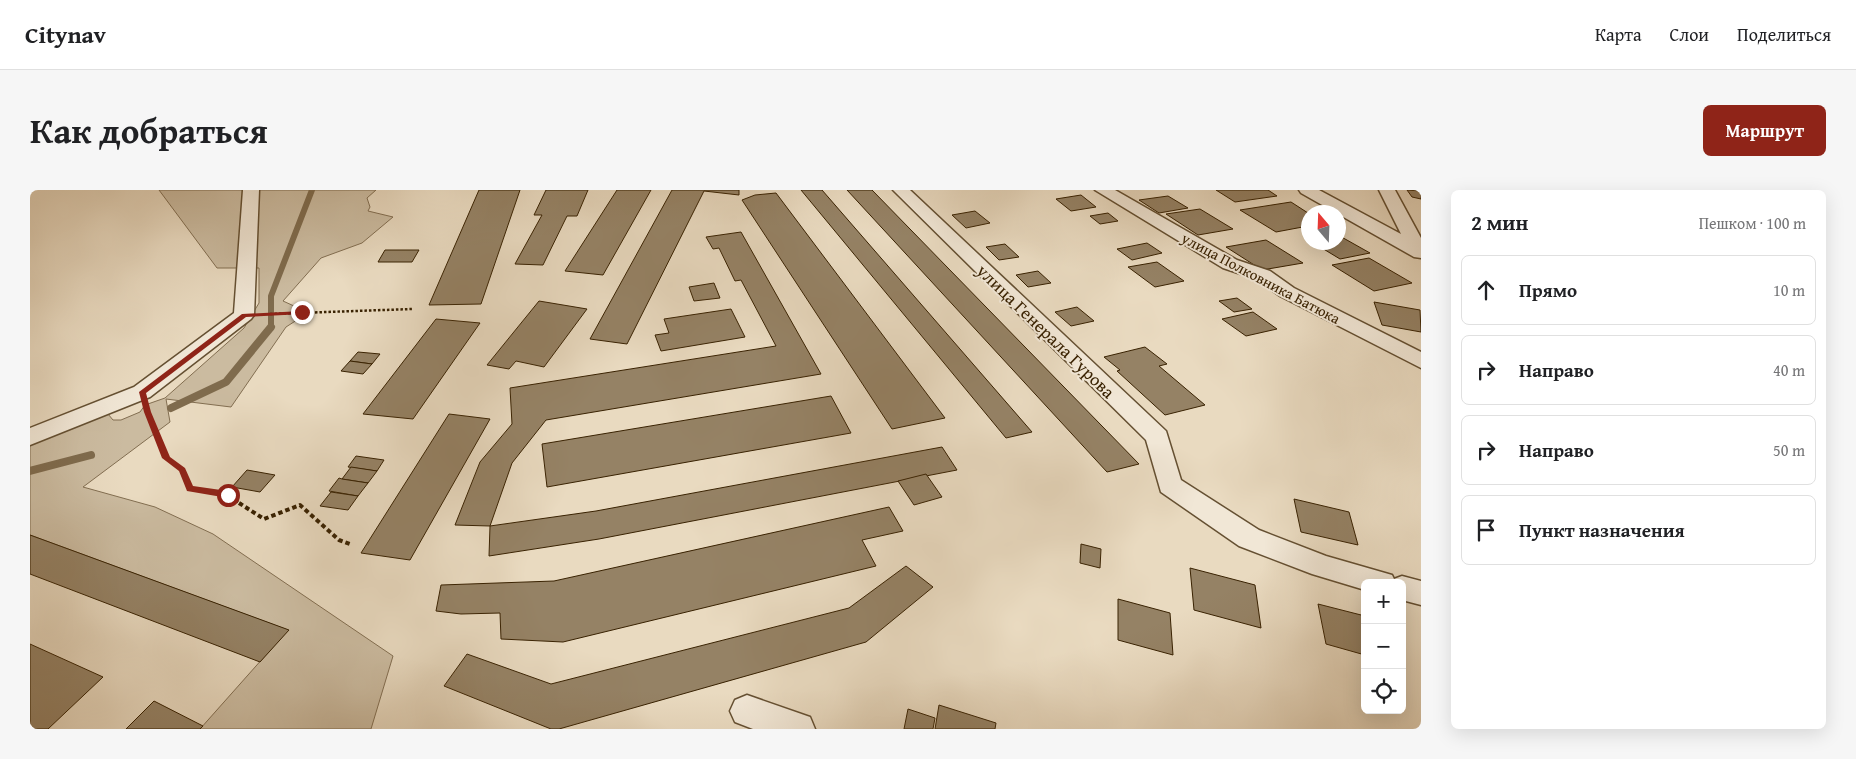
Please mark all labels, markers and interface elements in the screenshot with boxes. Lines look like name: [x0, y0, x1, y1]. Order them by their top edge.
text: Citynav: [25, 17, 106, 52]
text: Карта: [1595, 21, 1642, 48]
text: Слои: [1670, 21, 1709, 48]
text: Поделиться: [1737, 21, 1831, 48]
text: Как добраться: [30, 105, 268, 156]
button: Маршрут: [1703, 105, 1826, 156]
north arrow: [1301, 205, 1346, 250]
text: 2 мин: [1471, 207, 1528, 238]
text: Пешком · 100 m: [1699, 211, 1806, 235]
street label: улица Полковника Батюка: [1177, 227, 1345, 329]
street label: улица Генерала Гурова: [970, 257, 1122, 405]
icon: ahead: [1472, 276, 1500, 304]
text: Прямо: [1519, 276, 1577, 304]
text: 10 m: [1773, 278, 1805, 302]
route end: [291, 301, 314, 324]
icon: right: [1472, 356, 1500, 384]
text: Направо: [1519, 356, 1594, 384]
text: 40 m: [1773, 358, 1805, 382]
icon: right: [1472, 436, 1500, 464]
text: Направо: [1519, 436, 1594, 464]
text: 50 m: [1773, 438, 1805, 462]
route start: [217, 484, 240, 507]
icon: arrive: [1472, 516, 1500, 544]
text: Пункт назначения: [1519, 516, 1685, 544]
map controls: [1361, 579, 1406, 714]
button: +: [1361, 579, 1406, 624]
button: −: [1361, 624, 1406, 669]
button: locate: [1361, 669, 1406, 714]

